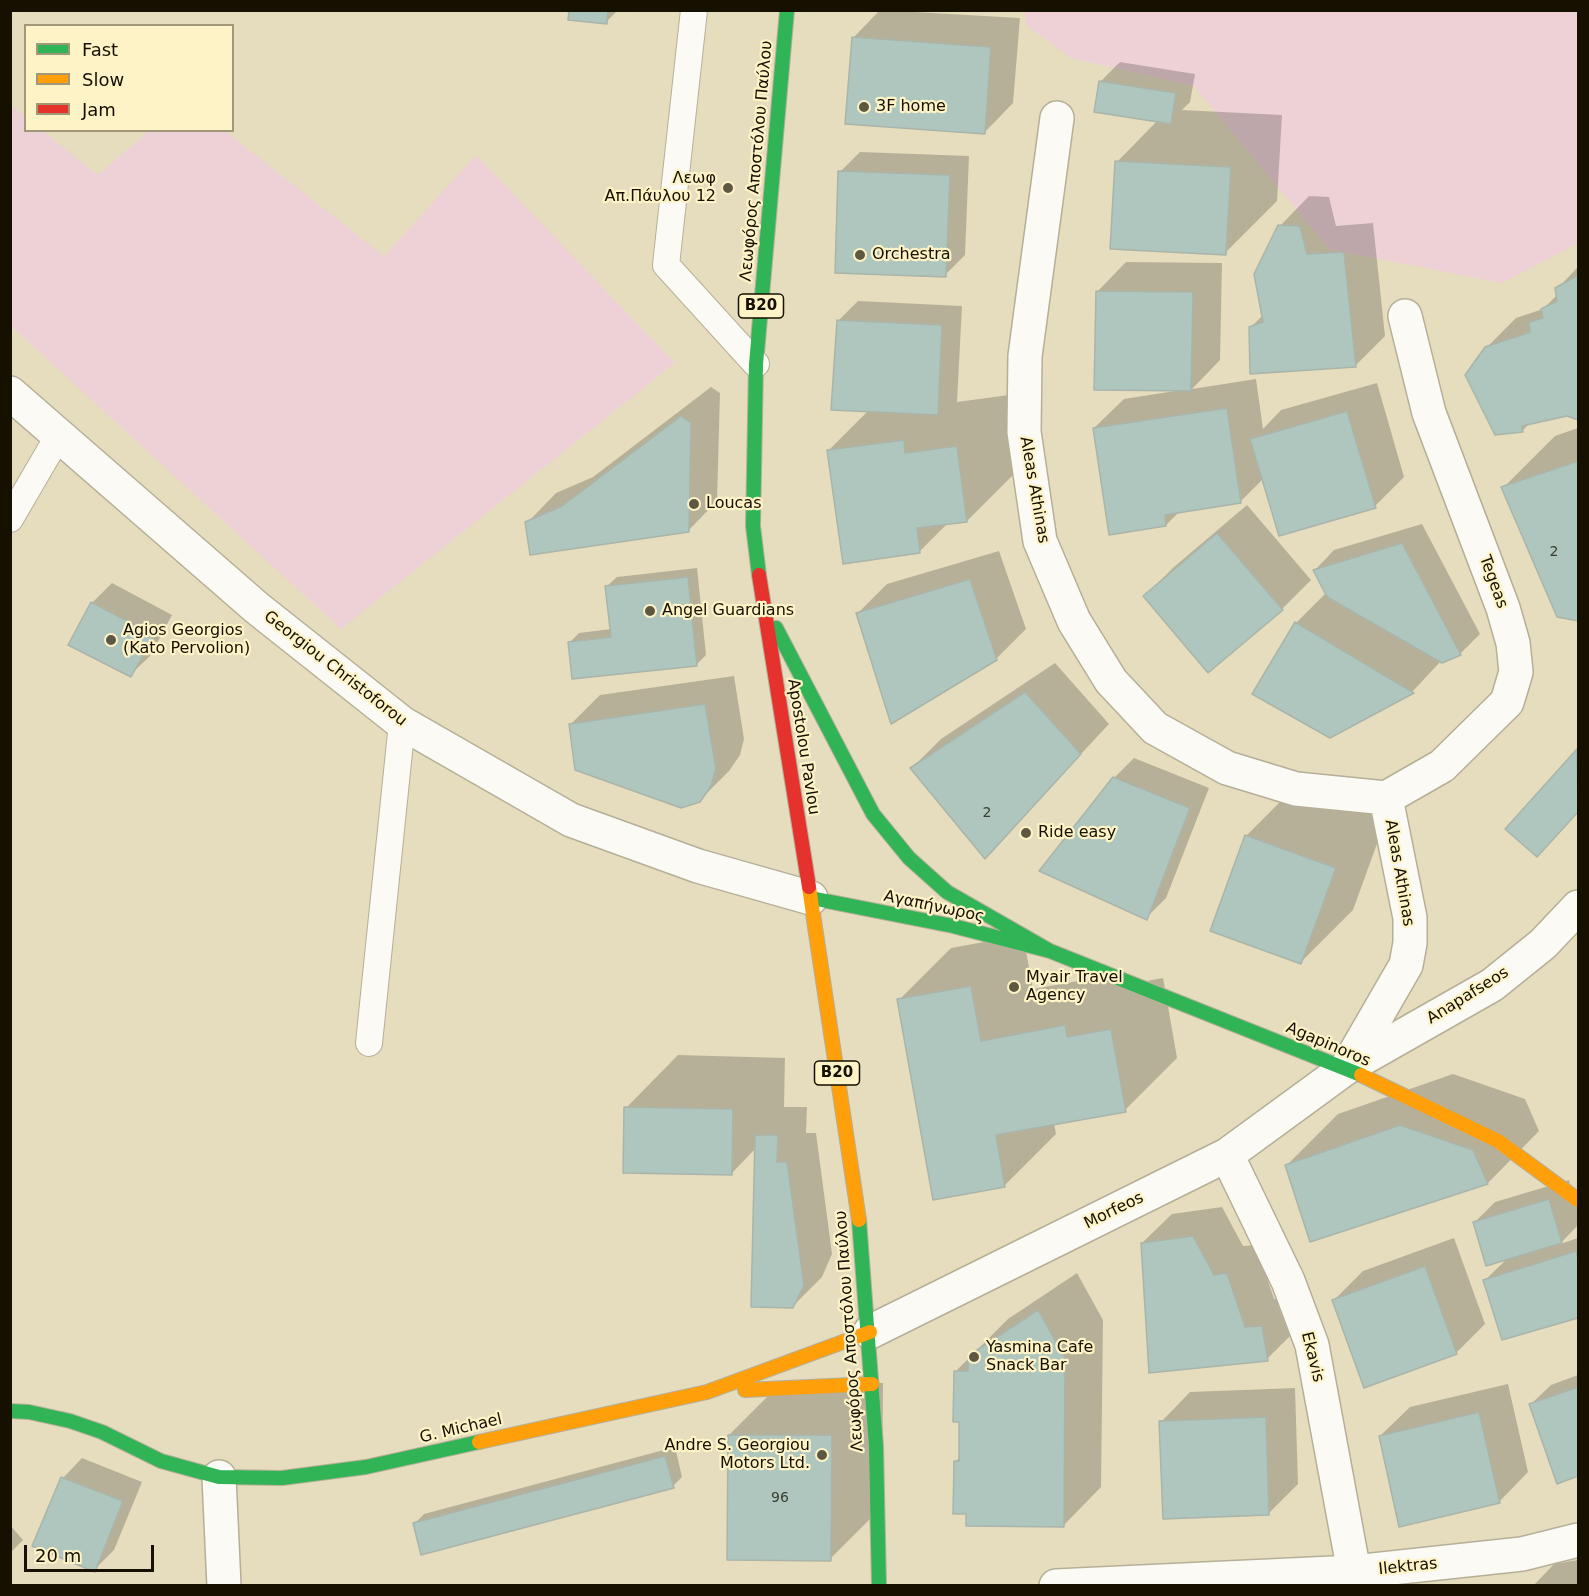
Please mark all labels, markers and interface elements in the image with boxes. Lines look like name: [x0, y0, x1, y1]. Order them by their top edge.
legend: [24, 24, 234, 132]
text: Fast: [82, 39, 118, 60]
street label: Λεωφόρος Αποστόλου Παύλου: [737, 40, 777, 282]
text: Slow: [82, 69, 124, 90]
place label: 3F home: [876, 97, 946, 117]
text: Jam: [82, 99, 116, 120]
marker: 3F home: [857, 100, 871, 114]
place label: Λεωφ Απ.Πάυλου 12: [605, 169, 716, 207]
marker: Λεωφ Απ.Πάυλου 12: [721, 181, 735, 195]
place label: Orchestra: [872, 245, 951, 265]
marker: Orchestra: [853, 248, 867, 262]
road number: B20: [738, 294, 783, 318]
street label: Aleas Athinas: [1015, 435, 1053, 545]
place label: Loucas: [706, 494, 762, 514]
marker: Loucas: [687, 497, 701, 511]
house number: 2: [1550, 544, 1558, 560]
street label: Tegeas: [1475, 553, 1511, 611]
place label: Angel Guardians: [662, 601, 794, 621]
marker: Angel Guardians: [643, 604, 657, 618]
street label: Georgiou Christoforou: [260, 607, 410, 731]
place label: Agios Georgios (Kato Pervolion): [123, 621, 250, 659]
marker: Agios Georgios (Kato Pervolion): [104, 633, 118, 647]
street label: Apostolou Pavlou: [783, 678, 823, 816]
house number: 2: [983, 805, 991, 821]
street label: Aleas Athinas: [1380, 818, 1418, 928]
place label: Ride easy: [1038, 823, 1116, 843]
marker: Ride easy: [1019, 826, 1033, 840]
street label: Αγαπήνωρος: [882, 887, 986, 927]
street label: Anapafseos: [1424, 963, 1512, 1029]
place label: Myair Travel Agency: [1026, 968, 1123, 1006]
marker: Myair Travel Agency: [1007, 980, 1021, 994]
street label: Agapinoros: [1283, 1019, 1373, 1071]
road number: B20: [814, 1061, 860, 1085]
street label: Morfeos: [1081, 1188, 1147, 1234]
street label: Λεωφόρος Αποστόλου Παύλου: [832, 1210, 868, 1452]
street label: Ekavis: [1296, 1330, 1328, 1384]
place label: Yasmina Cafe Snack Bar: [986, 1338, 1093, 1376]
marker: Yasmina Cafe Snack Bar: [967, 1350, 981, 1364]
street label: G. Michael: [418, 1410, 504, 1448]
place label: Andre S. Georgiou Motors Ltd.: [664, 1436, 810, 1474]
marker: Andre S. Georgiou Motors Ltd.: [815, 1448, 829, 1462]
house number: 96: [771, 1490, 789, 1506]
scale bar: [27, 1533, 158, 1571]
text: 20 m: [35, 1545, 81, 1566]
street label: Ilektras: [1378, 1554, 1438, 1580]

